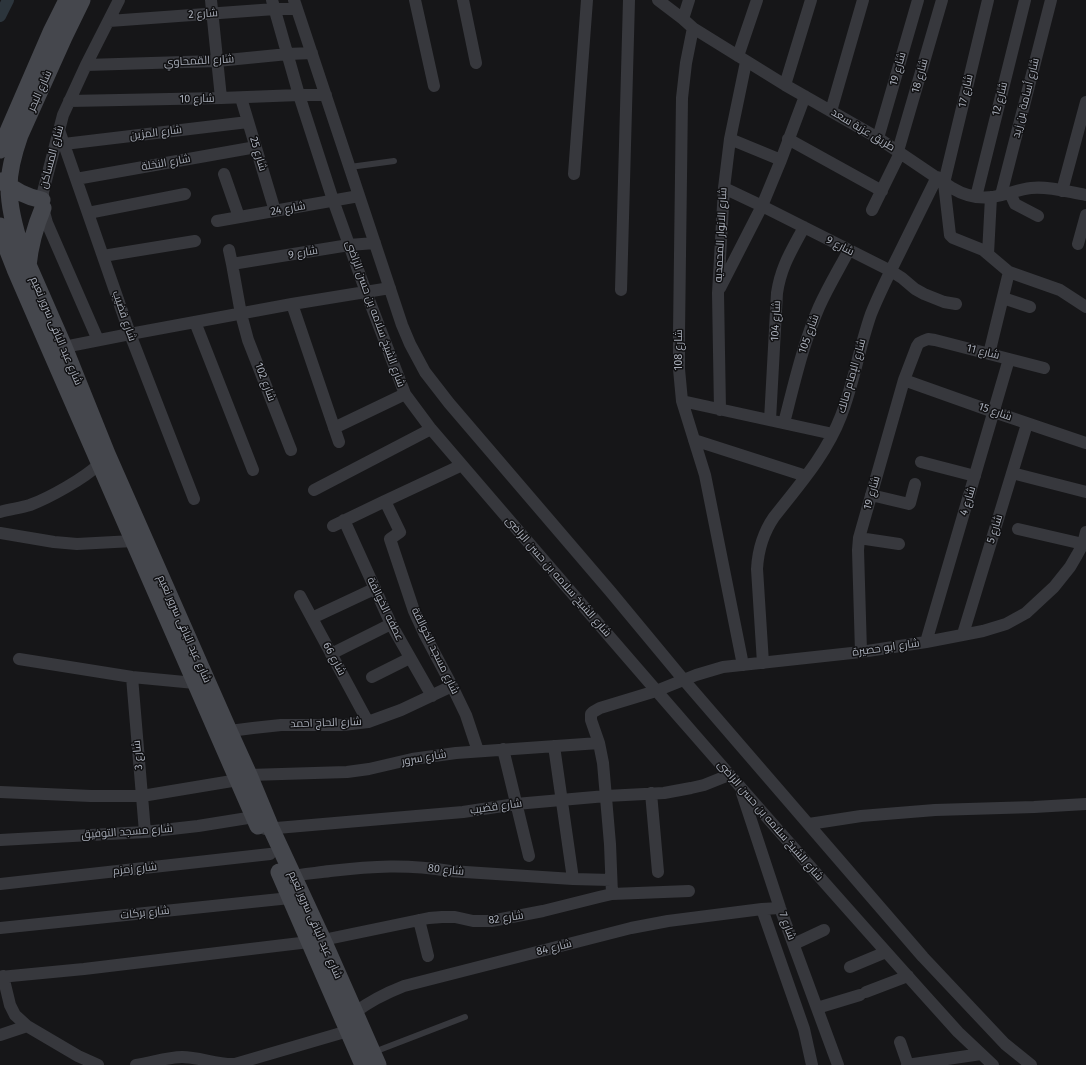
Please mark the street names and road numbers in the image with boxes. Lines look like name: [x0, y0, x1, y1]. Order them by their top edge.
street label: شارع 2: [188, 6, 218, 22]
street label: شارع 19: [887, 50, 909, 88]
street label: شارع القمحاوي: [164, 53, 234, 69]
street label: شارع 18: [909, 57, 931, 95]
street label: شارع أسامة بن زيد: [1010, 57, 1042, 139]
street label: شارع البحر: [25, 69, 55, 113]
street label: شارع 17: [956, 73, 976, 109]
street label: شارع 12: [989, 81, 1011, 117]
street label: شارع 10: [179, 92, 215, 106]
street label: طريق عزبة سعد: [829, 106, 897, 154]
street label: شارع المزين: [129, 123, 183, 143]
street label: شارع المساكن: [37, 124, 67, 190]
street label: شارع 25: [247, 135, 269, 173]
street label: شارع النخلة: [140, 152, 192, 174]
street label: شارع الانوار المحمديه: [712, 187, 730, 283]
street label: شارع 24: [270, 199, 306, 219]
street label: شارع 9: [824, 233, 856, 259]
street label: شارع الشيخ سلامه بن حسن الراضى: [342, 239, 408, 389]
street label: شارع 9: [287, 244, 319, 262]
street label: شارع عبد الباقى سرور نعيم: [27, 275, 85, 387]
street label: شارع قضيب: [109, 289, 139, 343]
street label: شارع 104: [768, 300, 784, 342]
street label: شارع 105: [796, 313, 822, 355]
street label: شارع 108: [672, 329, 686, 371]
street label: شارع الإمام مالك: [835, 337, 869, 415]
street label: شارع 11: [965, 342, 1001, 362]
street label: شارع 102: [252, 361, 278, 403]
street label: شارع 15: [977, 400, 1013, 424]
street label: شارع 19: [861, 474, 883, 512]
street label: شارع 4: [957, 485, 979, 517]
street label: شارع 5: [984, 513, 1006, 545]
street label: شارع الشيخ سلامه بن حسن الراضى: [502, 514, 614, 640]
street label: شارع عبد الباقى سرور نعيم: [154, 573, 214, 685]
street label: عطفه الخوالقة: [364, 575, 406, 643]
street label: شارع مسجد الخوالقة: [408, 606, 462, 696]
street label: شارع ابو حصيرة: [851, 637, 921, 659]
street label: شارع 66: [320, 640, 348, 678]
street label: شارع الحاج احمد: [290, 715, 362, 731]
street label: شارع 3: [130, 740, 146, 770]
street label: شارع سرور: [401, 748, 447, 768]
street label: شارع الشيخ سلامه بن حسن الراضى: [714, 758, 826, 884]
street label: شارع قضيب: [469, 797, 523, 817]
street label: شارع مسجد التوفيق: [81, 822, 173, 842]
street label: شارع زمزم: [112, 860, 158, 878]
street label: شارع 80: [427, 862, 465, 878]
street label: شارع عبد الباقى سرور نعيم: [285, 869, 345, 981]
street label: شارع بركات: [120, 904, 170, 922]
street label: شارع 82: [487, 909, 525, 927]
street label: شارع 7: [776, 910, 798, 942]
street label: شارع 84: [535, 937, 573, 959]

